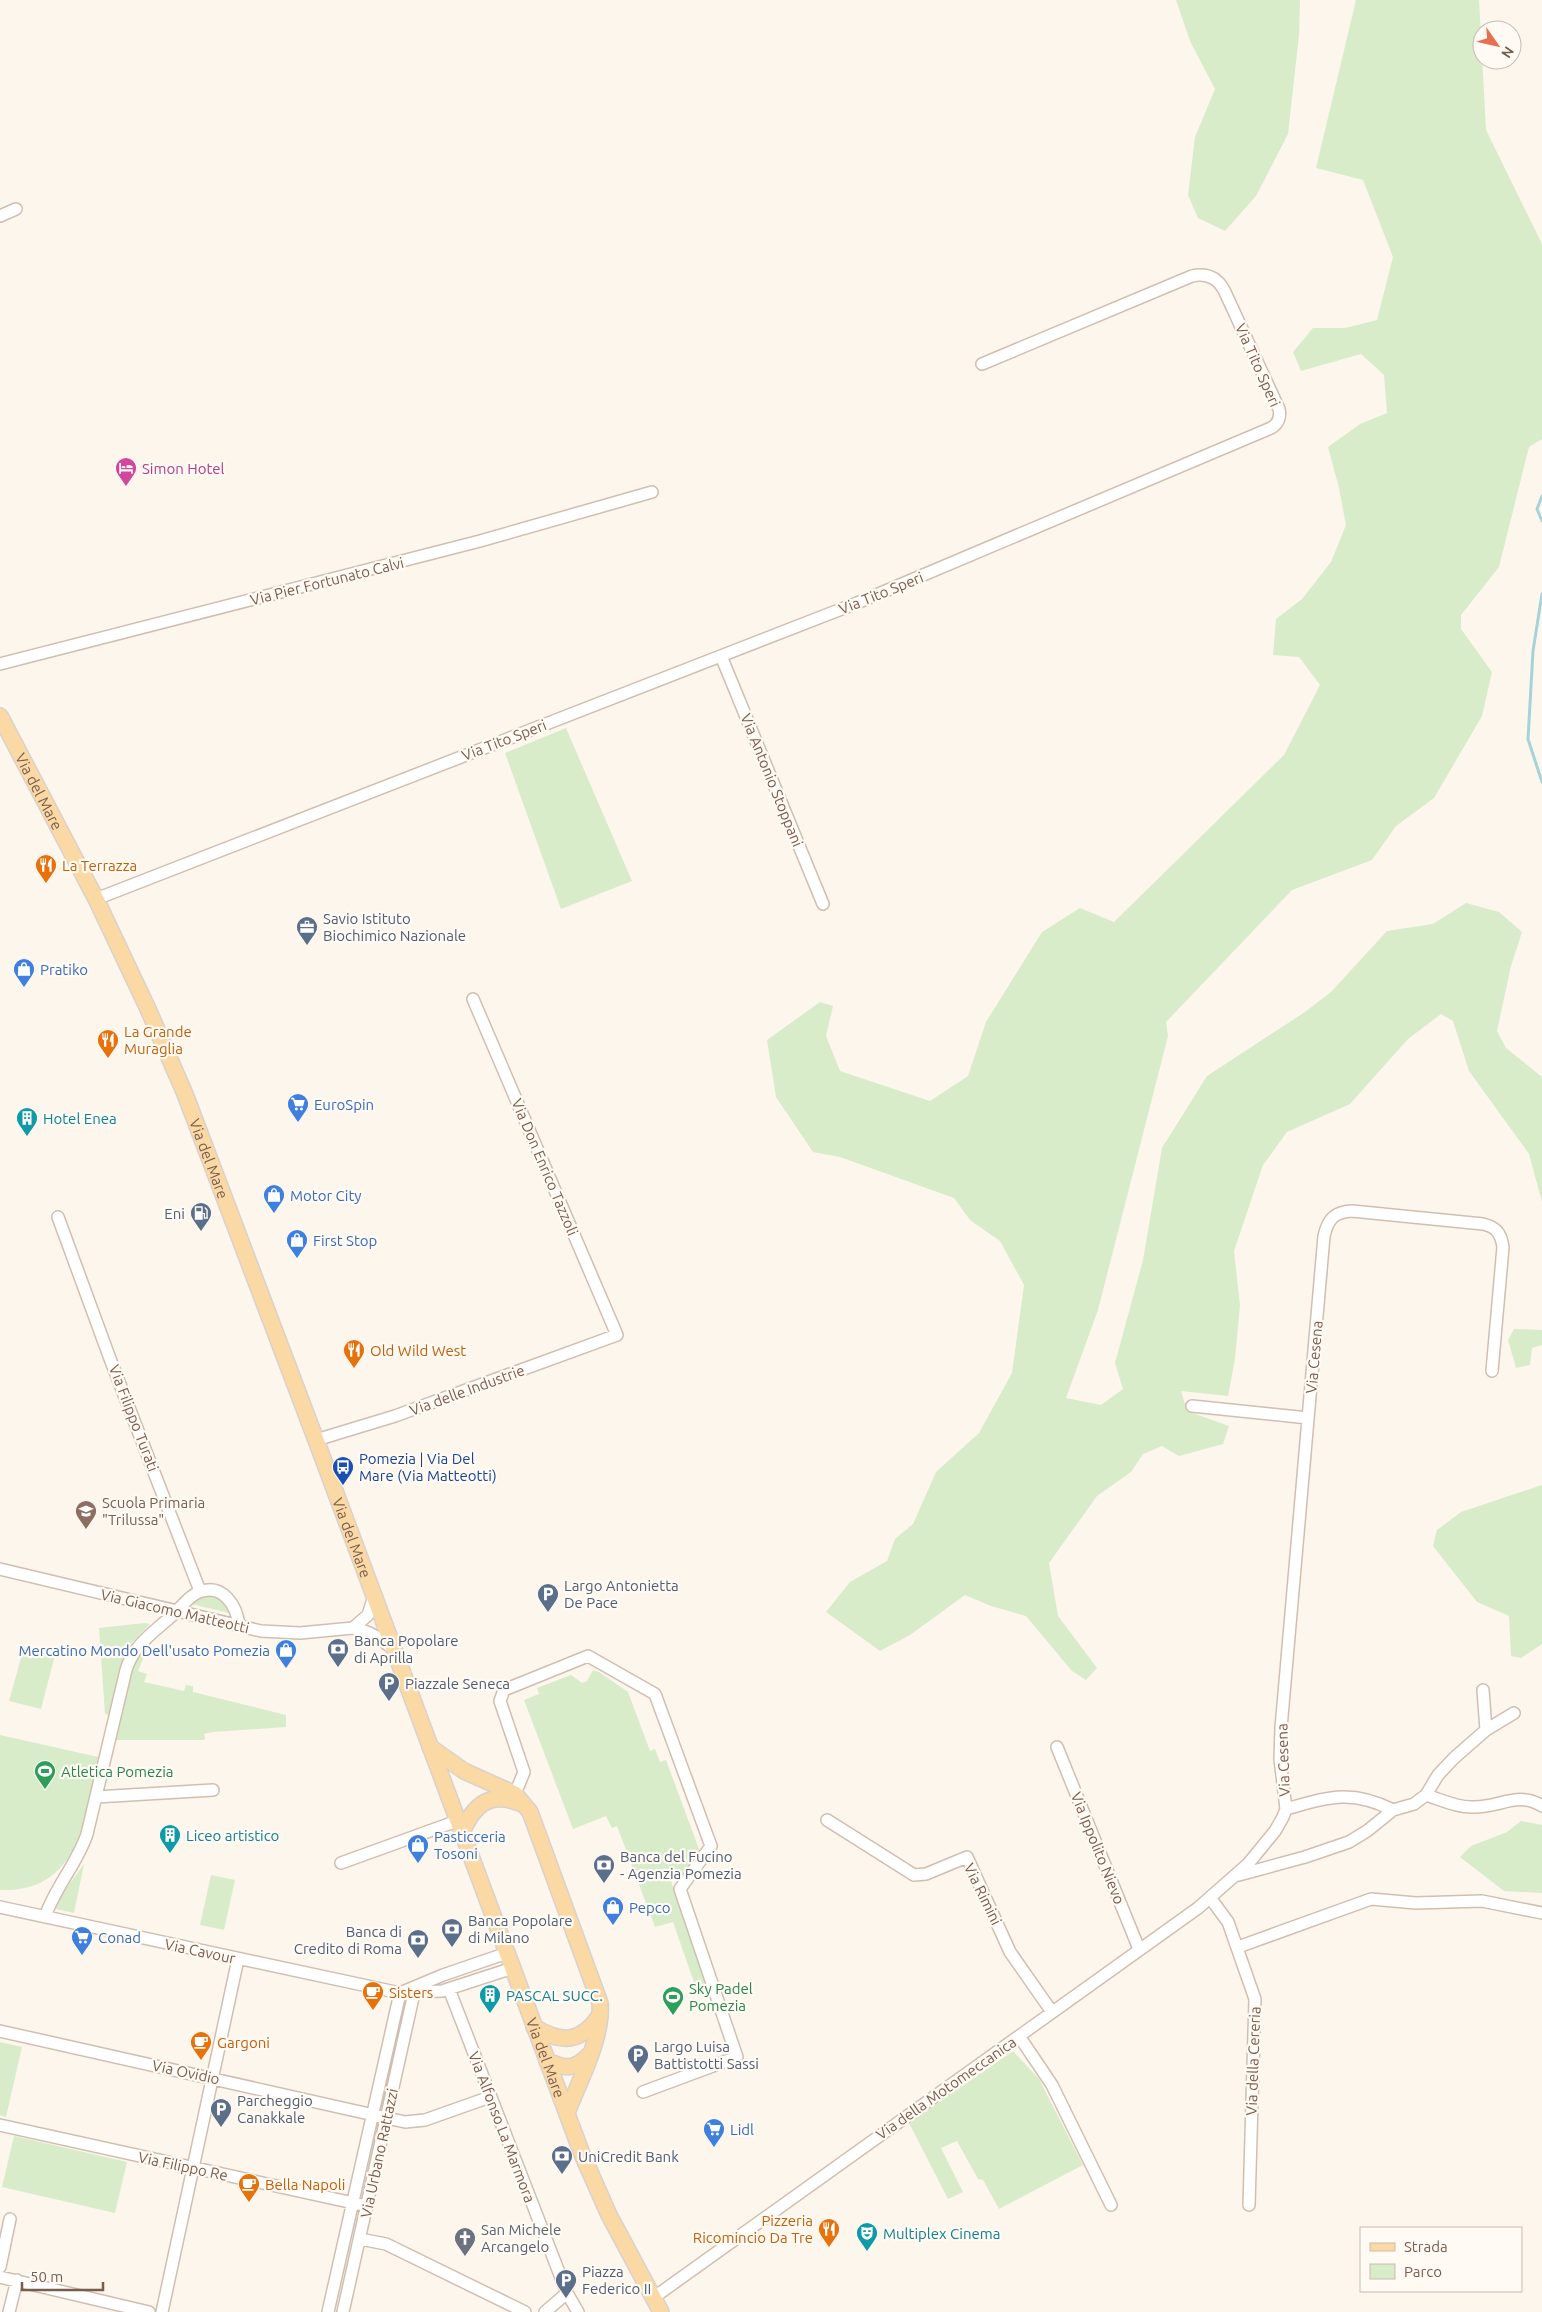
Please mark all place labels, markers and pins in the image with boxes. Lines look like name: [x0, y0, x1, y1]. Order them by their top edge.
hotel icon: Simon Hotel: [114, 456, 138, 487]
place label: Simon Hotel: [142, 460, 225, 477]
restaurant icon: La Terrazza: [34, 853, 58, 884]
place label: La Terrazza: [62, 857, 137, 874]
place label: Savio Istituto Biochimico Nazionale: [323, 910, 466, 944]
office icon: Savio Istituto Biochimico Nazionale: [295, 915, 319, 946]
shop icon: Pratiko: [12, 957, 36, 988]
place label: Pratiko: [40, 961, 88, 978]
place label: La Grande Muraglia: [124, 1023, 192, 1057]
restaurant icon: La Grande Muraglia: [96, 1028, 120, 1059]
supermarket icon: EuroSpin: [286, 1092, 310, 1123]
place label: EuroSpin: [314, 1096, 374, 1113]
building icon: Hotel Enea: [15, 1106, 39, 1137]
place label: Hotel Enea: [43, 1110, 117, 1127]
shop icon: Motor City: [262, 1183, 286, 1214]
place label: Motor City: [290, 1187, 362, 1204]
fuel station icon: Eni: [189, 1201, 213, 1232]
place label: Eni: [164, 1205, 185, 1222]
shop icon: First Stop: [285, 1228, 309, 1259]
place label: First Stop: [313, 1232, 377, 1249]
restaurant icon: Old Wild West: [342, 1338, 366, 1369]
place label: Old Wild West: [370, 1342, 466, 1359]
place label: Pomezia | Via Del Mare (Via Matteotti): [359, 1450, 497, 1484]
bus stop icon: Pomezia | Via Del Mare (Via Matteotti): [331, 1455, 355, 1486]
place label: Scuola Primaria "Trilussa": [102, 1494, 205, 1528]
school or university icon: Scuola Primaria "Trilussa": [74, 1499, 98, 1530]
place label: Largo Antonietta De Pace: [564, 1577, 679, 1611]
parking icon: Largo Antonietta De Pace: [536, 1582, 560, 1613]
place label: Banca Popolare di Aprilla: [354, 1632, 459, 1666]
bank icon: Banca Popolare di Aprilla: [326, 1637, 350, 1668]
shop icon: Mercatino Mondo Dell'usato Pomezia: [274, 1638, 298, 1669]
place label: Mercatino Mondo Dell'usato Pomezia: [18, 1642, 270, 1659]
parking icon: Piazzale Seneca: [377, 1671, 401, 1702]
place label: Piazzale Seneca: [405, 1675, 510, 1692]
sports icon: Atletica Pomezia: [33, 1759, 57, 1790]
place label: Atletica Pomezia: [61, 1763, 174, 1780]
building icon: Liceo artistico: [158, 1823, 182, 1854]
place label: Liceo artistico: [186, 1827, 279, 1844]
place label: Pasticceria Tosoni: [434, 1828, 506, 1862]
shop icon: Pasticceria Tosoni: [406, 1833, 430, 1864]
place label: Banca del Fucino - Agenzia Pomezia: [620, 1848, 742, 1882]
bank icon: Banca del Fucino - Agenzia Pomezia: [592, 1853, 616, 1884]
shop icon: Pepco: [601, 1895, 625, 1926]
place label: Pepco: [629, 1899, 670, 1916]
place label: Banca Popolare di Milano: [468, 1912, 573, 1946]
bank icon: Banca Popolare di Milano: [440, 1917, 464, 1948]
place label: Banca di Credito di Roma: [294, 1923, 402, 1957]
supermarket icon: Conad: [70, 1925, 94, 1956]
bank icon: Banca di Credito di Roma: [406, 1928, 430, 1959]
place label: Conad: [98, 1929, 141, 1946]
cafe icon: Sisters: [361, 1980, 385, 2011]
place label: Sky Padel Pomezia: [689, 1980, 753, 2014]
building icon: PASCAL SUCC.: [478, 1983, 502, 2014]
place label: Sisters: [389, 1984, 433, 2001]
sports icon: Sky Padel Pomezia: [661, 1985, 685, 2016]
place label: PASCAL SUCC.: [506, 1987, 603, 2004]
cafe icon: Gargoni: [189, 2030, 213, 2061]
place label: Gargoni: [217, 2034, 270, 2051]
place label: Largo Luisa Battistotti Sassi: [654, 2038, 759, 2072]
parking icon: Largo Luisa Battistotti Sassi: [626, 2043, 650, 2074]
place label: Parcheggio Canakkale: [237, 2092, 313, 2126]
parking icon: Parcheggio Canakkale: [209, 2097, 233, 2128]
supermarket icon: Lidl: [702, 2117, 726, 2148]
place label: Lidl: [730, 2121, 754, 2138]
bank icon: UniCredit Bank: [550, 2144, 574, 2175]
place label: UniCredit Bank: [578, 2148, 679, 2165]
cafe icon: Bella Napoli: [237, 2172, 261, 2203]
place label: Bella Napoli: [265, 2176, 345, 2193]
place label: Pizzeria Ricomincio Da Tre: [693, 2212, 813, 2246]
restaurant icon: Pizzeria Ricomincio Da Tre: [817, 2217, 841, 2248]
place label: San Michele Arcangelo: [481, 2221, 561, 2255]
theatre icon: Multiplex Cinema: [855, 2221, 879, 2252]
place label: Multiplex Cinema: [883, 2225, 1000, 2242]
church icon: San Michele Arcangelo: [453, 2226, 477, 2257]
place label: Piazza Federico II: [582, 2263, 651, 2297]
parking icon: Piazza Federico II: [554, 2268, 578, 2299]

